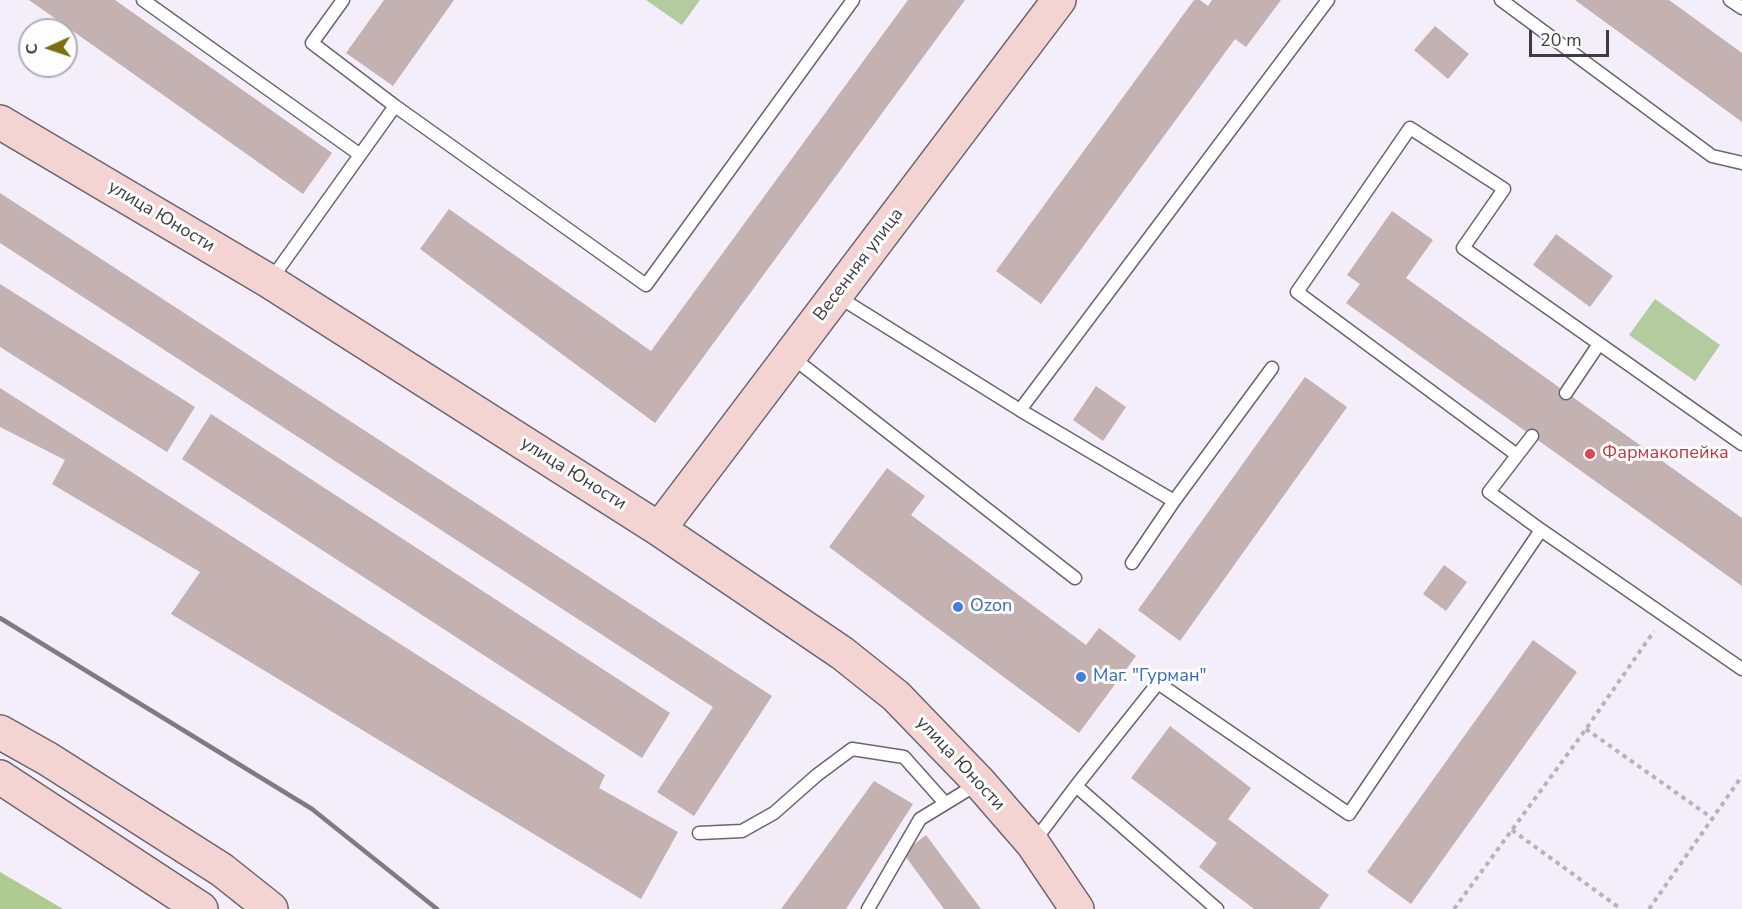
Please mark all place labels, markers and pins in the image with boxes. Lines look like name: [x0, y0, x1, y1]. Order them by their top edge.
place label: Фармакопейка: [1602, 443, 1729, 465]
marker: Фармакопейка: [1583, 447, 1597, 461]
place label: Ozon: [970, 596, 1012, 618]
marker: Ozon: [951, 600, 965, 614]
place label: Маг. "Гурман": [1093, 666, 1206, 688]
marker: Маг. "Гурман": [1074, 670, 1088, 684]

